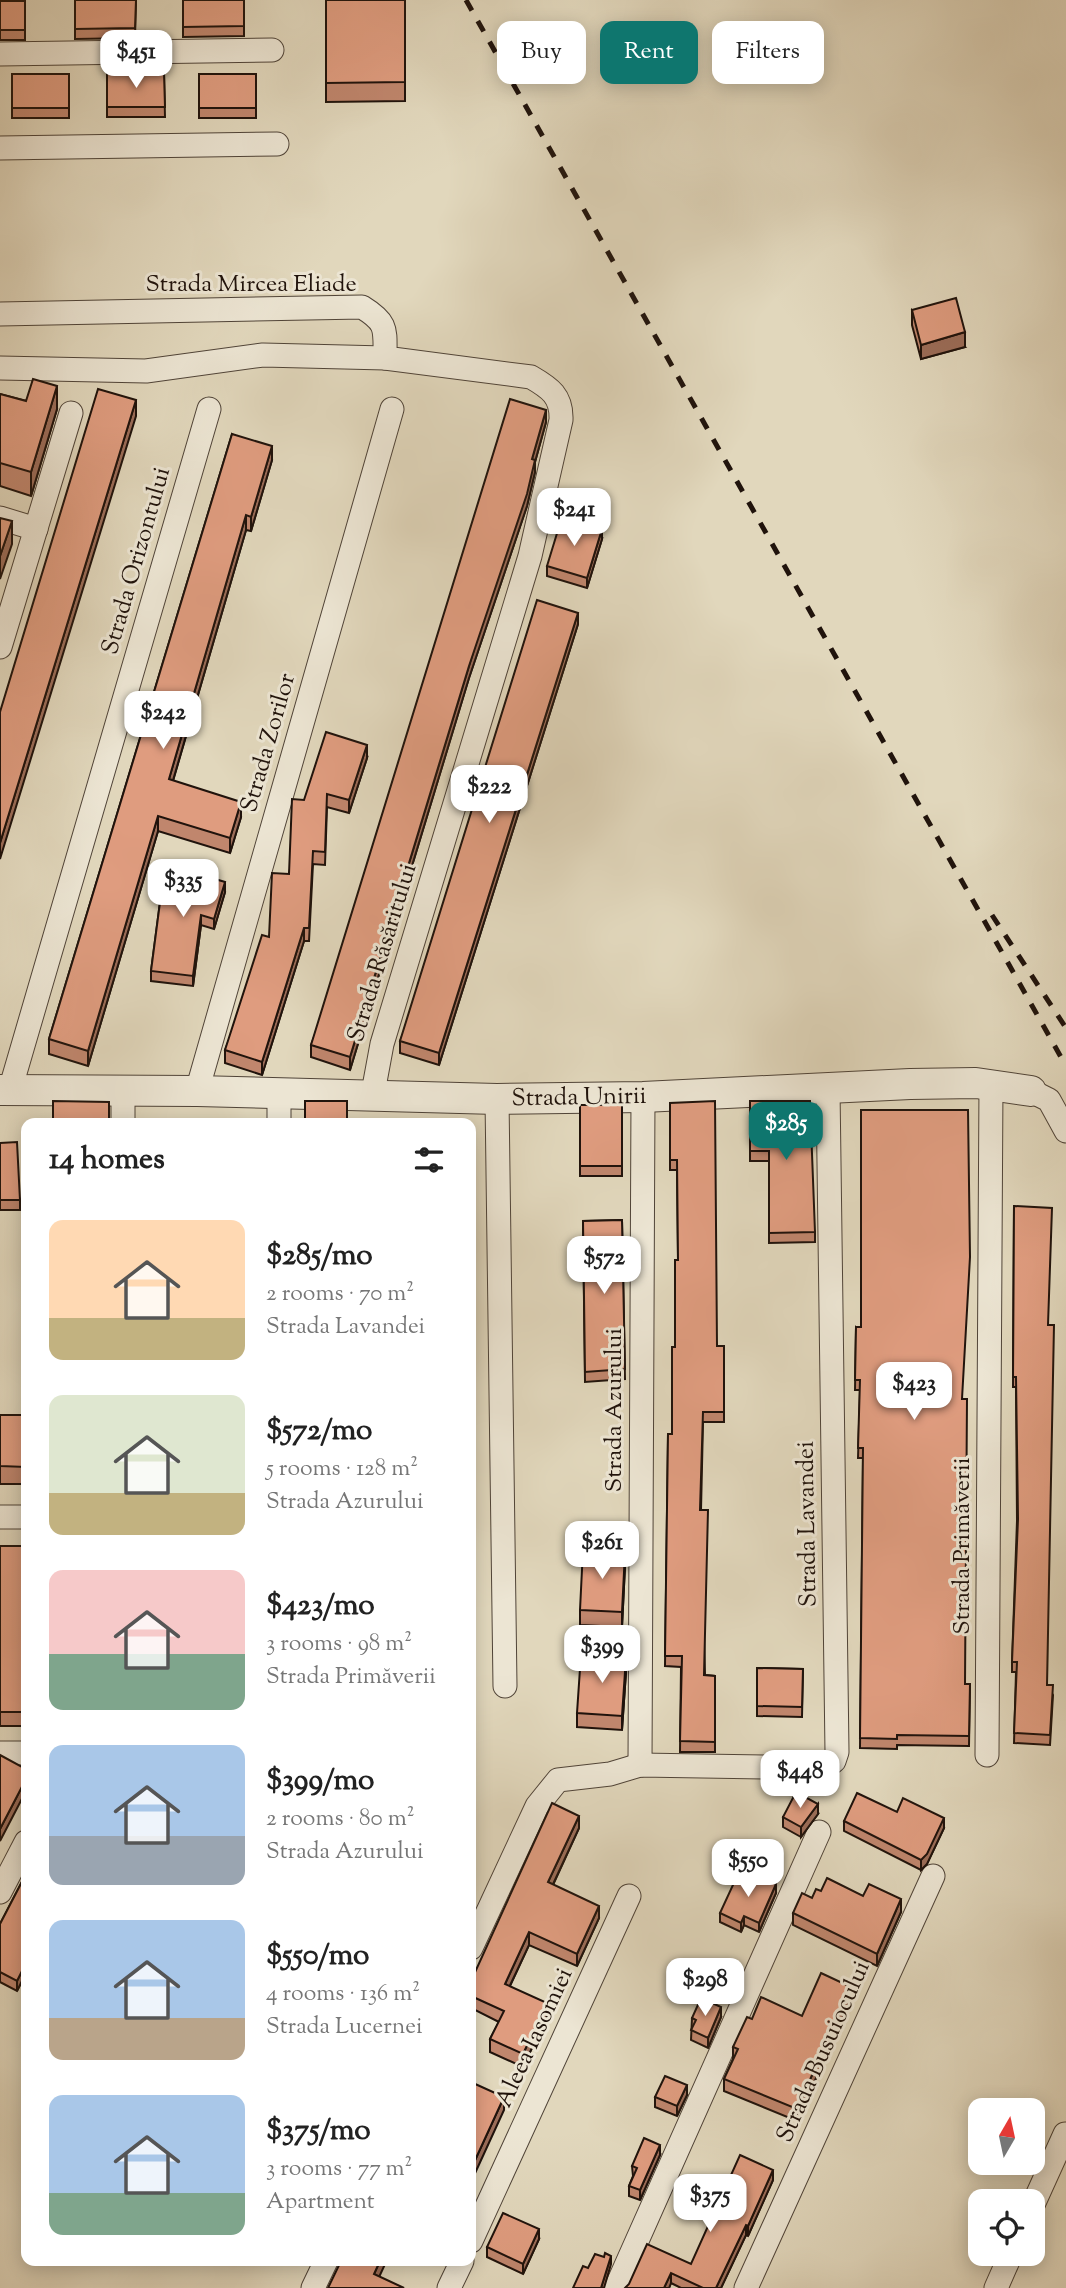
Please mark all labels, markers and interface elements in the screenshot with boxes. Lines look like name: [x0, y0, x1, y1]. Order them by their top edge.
chip: Buy: [497, 21, 586, 84]
chip: Rent: [600, 21, 698, 84]
chip: Filters: [712, 21, 824, 84]
pin: $451: [95, 31, 177, 90]
text: $451: [116, 36, 156, 69]
street label: Strada Mircea Eliade: [145, 268, 357, 302]
street label: Strada Orizontului: [94, 463, 180, 659]
pin: $241: [533, 489, 615, 548]
text: $241: [553, 494, 595, 527]
street label: Strada Zorilor: [233, 670, 305, 816]
pin: $242: [122, 692, 204, 751]
text: $242: [140, 697, 186, 730]
pin: $222: [448, 766, 530, 825]
text: $222: [467, 771, 511, 804]
street label: Strada Răsăritului: [340, 859, 426, 1047]
pin: $335: [142, 860, 224, 919]
text: $335: [164, 865, 202, 898]
street label: Strada Unirii: [511, 1080, 647, 1116]
pin: $285: [745, 1102, 827, 1162]
text: $285: [765, 1108, 807, 1141]
text: 14 homes: [49, 1139, 165, 1182]
icon: filters: [410, 1141, 448, 1179]
text: $285/mo: [266, 1235, 373, 1278]
pin: $572: [563, 1236, 645, 1296]
text: $572: [583, 1242, 625, 1275]
icon: home: [105, 1248, 189, 1332]
text: 2 rooms · 70 m²: [266, 1278, 414, 1311]
text: Strada Lavandei: [266, 1311, 425, 1344]
street label: Strada Azurului: [598, 1328, 632, 1492]
pin: $423: [873, 1362, 955, 1422]
text: $423: [892, 1368, 936, 1401]
text: $572/mo: [266, 1410, 372, 1453]
icon: home: [105, 1423, 189, 1507]
street label: Strada Lavandei: [790, 1441, 826, 1607]
text: 5 rooms · 128 m²: [266, 1453, 418, 1486]
street label: Strada Primăverii: [946, 1457, 980, 1635]
text: Strada Azurului: [266, 1486, 423, 1519]
pin: $261: [561, 1522, 643, 1581]
text: $261: [581, 1527, 623, 1560]
text: $423/mo: [266, 1585, 375, 1628]
icon: home: [105, 1598, 189, 1682]
pin: $399: [561, 1626, 643, 1685]
text: 3 rooms · 98 m²: [266, 1628, 412, 1661]
text: $399: [580, 1631, 624, 1664]
text: Strada Primăverii: [266, 1661, 436, 1694]
pin: $448: [759, 1750, 841, 1810]
text: $448: [777, 1756, 823, 1789]
text: $399/mo: [266, 1760, 374, 1803]
icon: home: [105, 1773, 189, 1857]
text: 2 rooms · 80 m²: [266, 1803, 414, 1836]
text: Strada Azurului: [266, 1836, 423, 1869]
pin: $550: [707, 1840, 789, 1899]
text: $550: [728, 1845, 768, 1878]
text: $550/mo: [266, 1935, 369, 1978]
icon: home: [105, 1948, 189, 2032]
street label: Strada Busuiocului: [769, 1956, 879, 2148]
pin: $298: [664, 1958, 746, 2018]
street label: Aleea Iasomiei: [488, 1962, 582, 2113]
text: $298: [682, 1964, 728, 1997]
text: 4 rooms · 136 m²: [266, 1978, 420, 2011]
text: Strada Lucernei: [266, 2011, 422, 2044]
north arrow: [968, 2098, 1045, 2175]
map controls: [968, 2098, 1045, 2266]
text: $375/mo: [266, 2110, 371, 2153]
icon: home: [105, 2123, 189, 2207]
text: 3 rooms · 77 m²: [266, 2153, 412, 2186]
pin: $375: [669, 2174, 751, 2234]
text: $375: [690, 2180, 730, 2213]
text: Apartment: [266, 2186, 375, 2219]
button: locate: [968, 2189, 1045, 2266]

